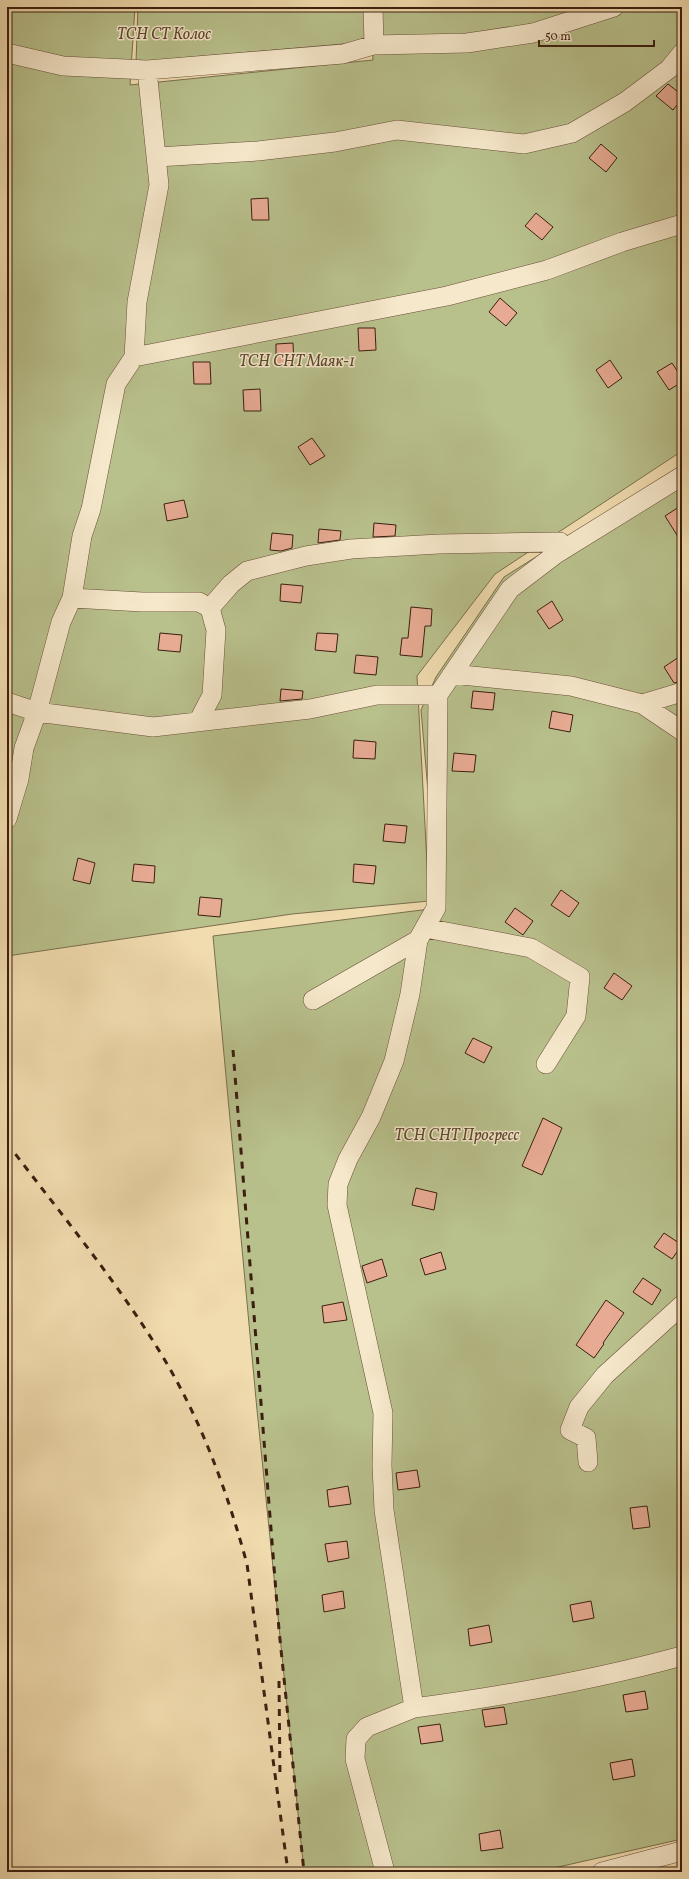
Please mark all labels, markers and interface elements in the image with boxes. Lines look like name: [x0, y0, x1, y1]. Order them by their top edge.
scale bar: [539, 22, 654, 48]
park label: ТСН СТ Колос: [117, 24, 211, 46]
text: 50 m: [545, 29, 571, 45]
park label: ТСН СНТ Маяк-1: [239, 351, 355, 373]
park label: ТСН СНТ Прогресс: [395, 1125, 520, 1147]

